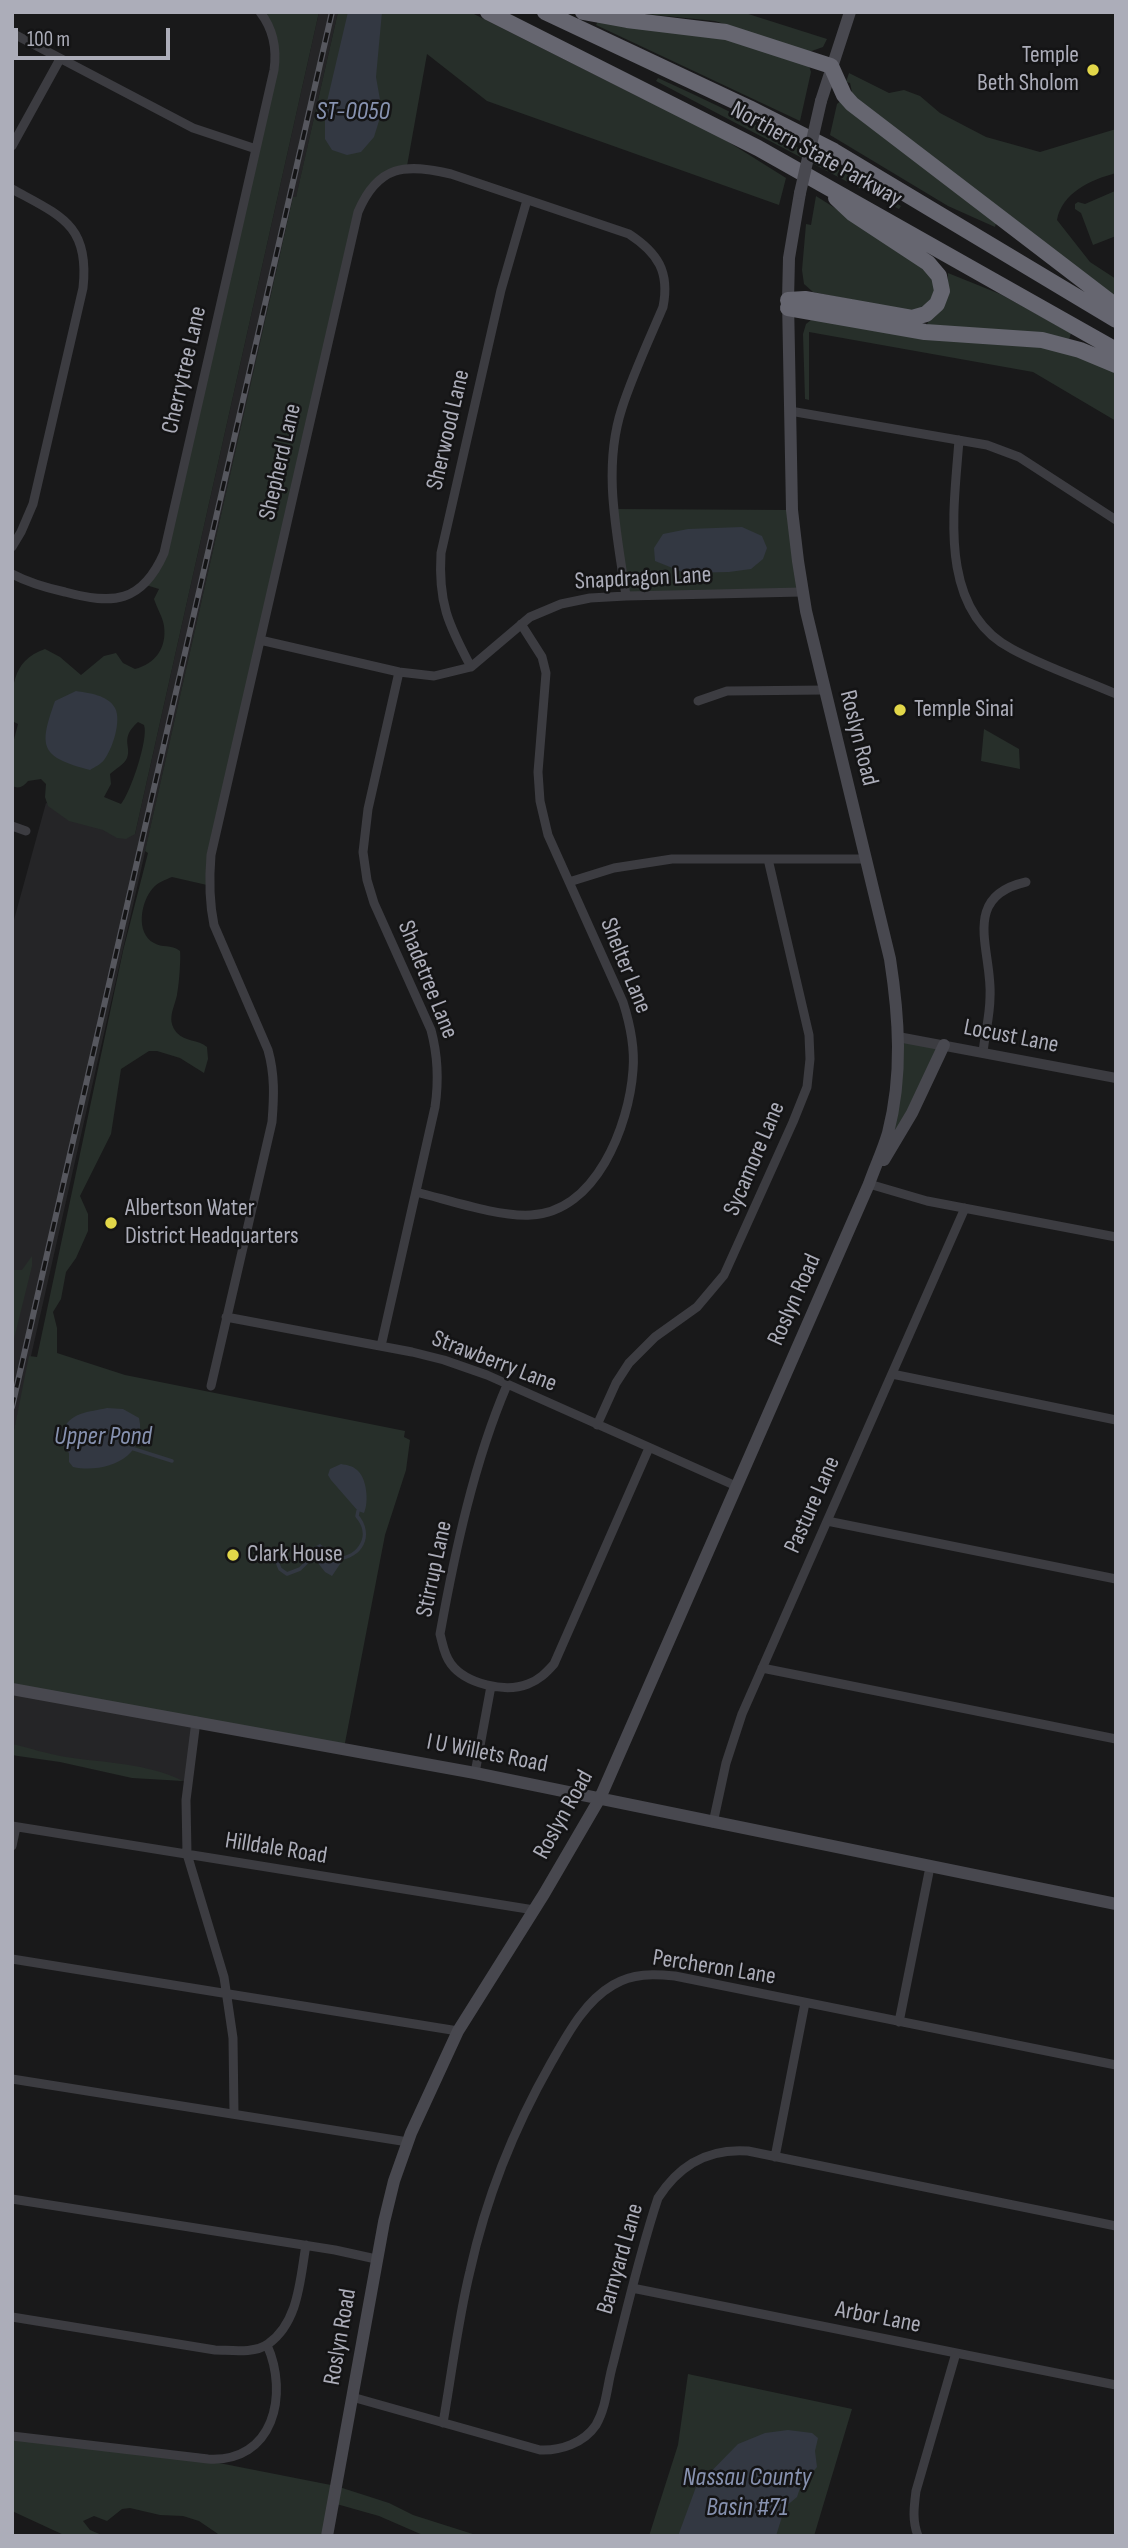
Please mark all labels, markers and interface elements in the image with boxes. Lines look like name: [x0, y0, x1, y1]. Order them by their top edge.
scale bar: [18, 14, 173, 58]
text: 100 m: [27, 27, 70, 52]
place label: Temple Beth Sholom: [977, 42, 1079, 98]
marker: Temple Beth Sholom: [1085, 62, 1101, 78]
water label: ST-0050: [316, 96, 390, 128]
street label: Northern State Parkway: [725, 96, 907, 214]
street label: Cherrytree Lane: [156, 303, 214, 437]
street label: Sherwood Lane: [421, 367, 477, 493]
street label: Shepherd Lane: [254, 401, 308, 523]
street label: Snapdragon Lane: [574, 561, 712, 597]
street label: Roslyn Road: [832, 687, 884, 789]
place label: Temple Sinai: [914, 696, 1014, 724]
marker: Temple Sinai: [892, 702, 908, 718]
street label: Shelter Lane: [593, 914, 657, 1018]
street label: Shadetree Lane: [390, 917, 464, 1043]
street label: Locust Lane: [961, 1014, 1061, 1060]
street label: Sycamore Lane: [718, 1098, 792, 1220]
place label: Albertson Water District Headquarters: [125, 1195, 299, 1251]
marker: Albertson Water District Headquarters: [103, 1215, 119, 1231]
street label: Roslyn Road: [762, 1250, 828, 1350]
street label: Strawberry Lane: [428, 1325, 560, 1399]
water label: Upper Pond: [54, 1421, 152, 1453]
street label: Pasture Lane: [779, 1452, 847, 1558]
street label: Stirrup Lane: [411, 1518, 459, 1620]
place label: Clark House: [247, 1541, 343, 1569]
marker: Clark House: [225, 1547, 241, 1563]
street label: I U Willets Road: [424, 1728, 550, 1780]
street label: Roslyn Road: [528, 1766, 600, 1864]
street label: Hilldale Road: [223, 1827, 329, 1871]
street label: Percheron Lane: [650, 1944, 778, 1992]
street label: Barnyard Lane: [592, 2200, 650, 2318]
street label: Roslyn Road: [318, 2287, 364, 2387]
street label: Arbor Lane: [833, 2296, 923, 2340]
water label: Nassau County Basin #71: [683, 2462, 811, 2524]

